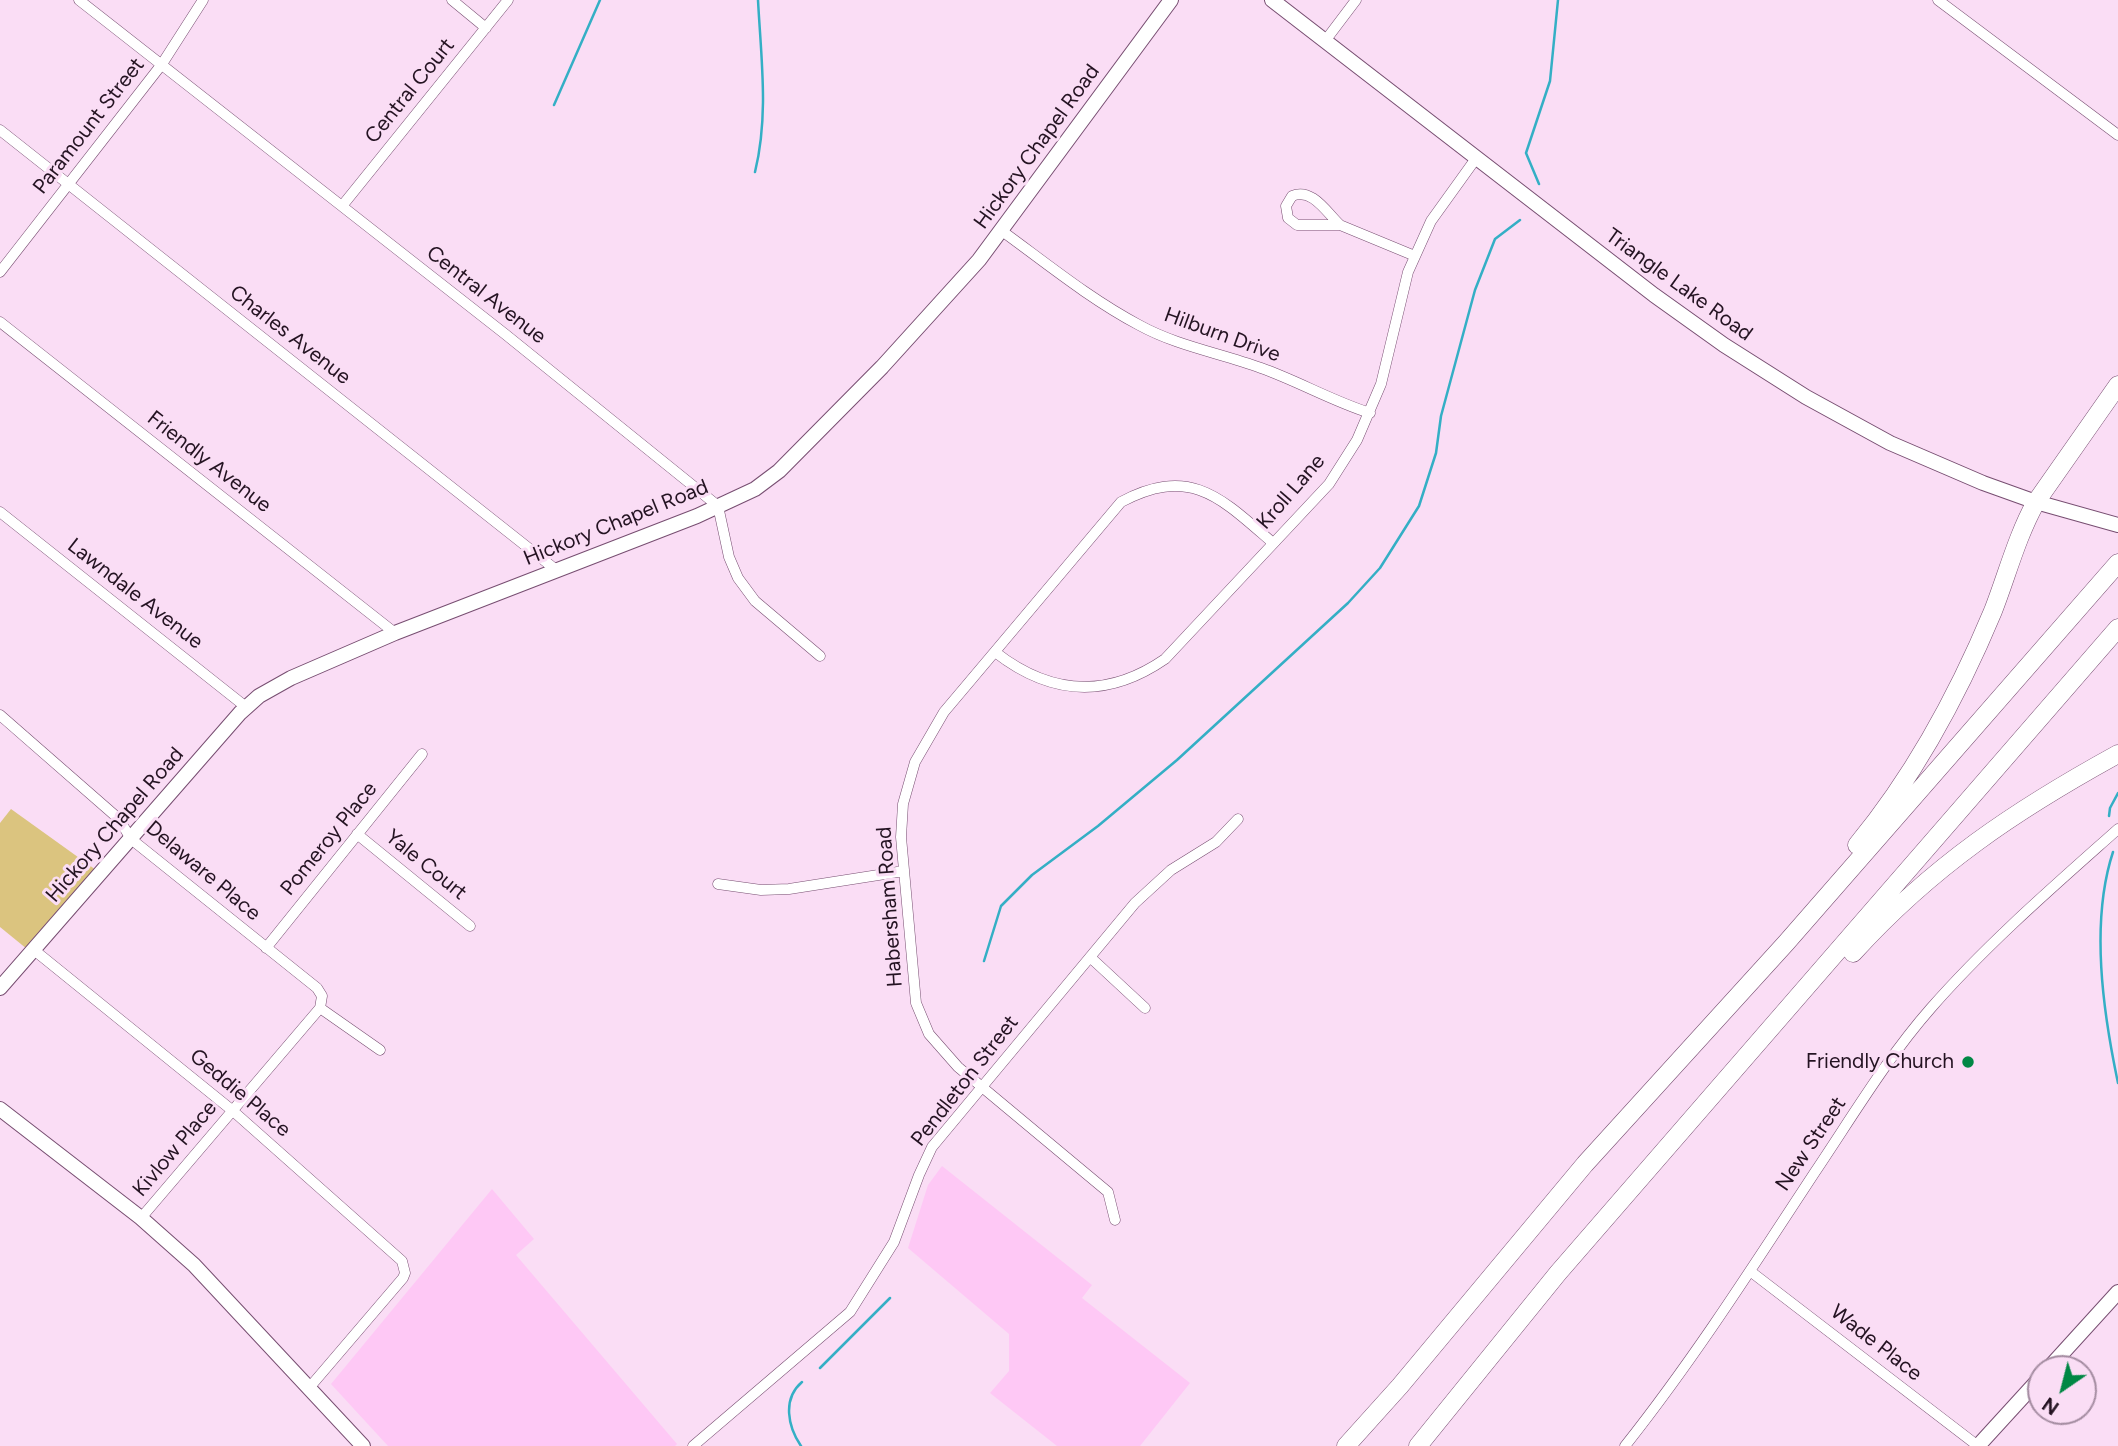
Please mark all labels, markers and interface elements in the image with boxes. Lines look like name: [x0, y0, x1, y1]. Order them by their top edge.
street label: Central Court: [360, 33, 460, 149]
street label: Paramount Street: [28, 53, 150, 199]
street label: Hickory Chapel Road: [969, 60, 1105, 234]
street label: Triangle Lake Road: [1601, 223, 1757, 347]
street label: Central Avenue: [421, 240, 551, 350]
street label: Charles Avenue: [224, 280, 356, 390]
street label: Hilburn Drive: [1160, 302, 1284, 368]
street label: Friendly Avenue: [142, 406, 276, 518]
street label: Kroll Lane: [1252, 449, 1330, 535]
street label: Hickory Chapel Road: [520, 474, 712, 572]
street label: Lawndale Avenue: [62, 533, 208, 655]
street label: Hickory Chapel Road: [41, 742, 189, 908]
street label: Pomeroy Place: [275, 777, 383, 901]
street label: Delaware Place: [140, 816, 266, 926]
street label: Yale Court: [380, 825, 472, 905]
street label: Habersham Road: [872, 826, 908, 988]
street label: Pendleton Street: [906, 1010, 1024, 1152]
street label: Geddie Place: [184, 1044, 296, 1142]
place label: Friendly Church: [1806, 1049, 1954, 1075]
marker: Friendly Church: [1960, 1054, 1976, 1070]
street label: New Street: [1770, 1092, 1852, 1196]
street label: Kivlow Place: [128, 1096, 222, 1202]
street label: Wade Place: [1825, 1299, 1927, 1387]
north arrow: [2027, 1355, 2097, 1425]
text: N: [2038, 1392, 2063, 1420]

